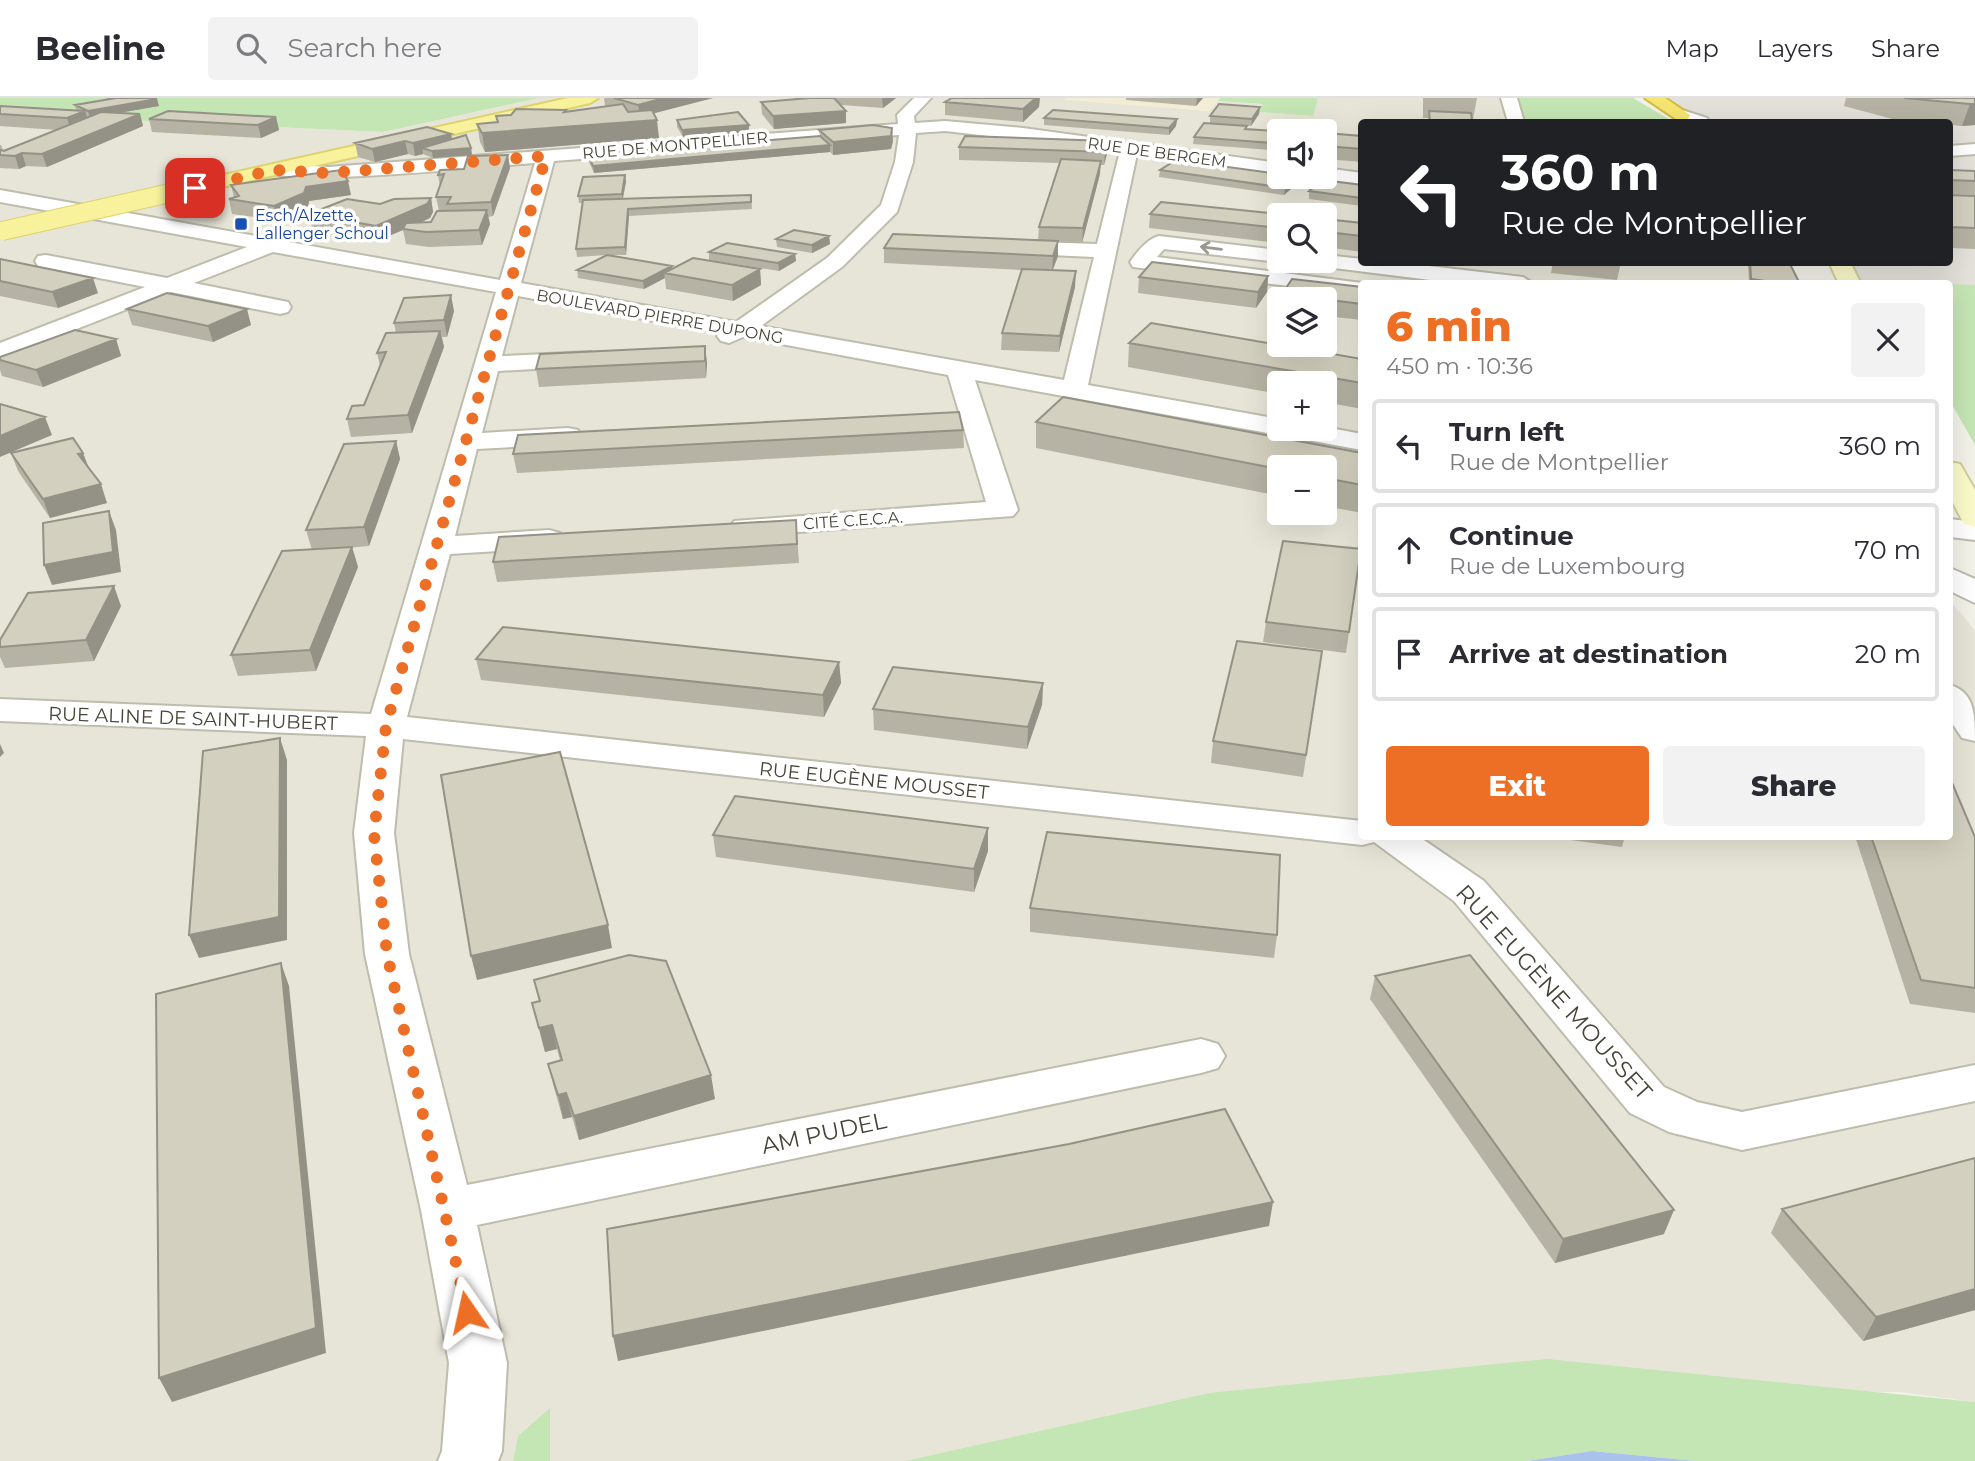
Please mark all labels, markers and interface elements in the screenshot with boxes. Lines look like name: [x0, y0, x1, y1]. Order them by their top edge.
search box: [208, 17, 698, 80]
text: Beeline: [35, 28, 166, 68]
icon: search: [232, 29, 270, 67]
text: Search here: [288, 32, 442, 64]
text: Map: [1665, 34, 1719, 63]
text: Layers: [1757, 34, 1833, 63]
text: Share: [1871, 34, 1940, 63]
map controls: [1267, 119, 1337, 525]
button: sound: [1267, 119, 1337, 189]
street label: RUE DE MONTPELLIER: [581, 128, 769, 163]
street label: RUE DE BERGEM: [1086, 133, 1228, 172]
text: 360 m: [1501, 143, 1660, 202]
icon: left: [1386, 147, 1477, 238]
pin: [165, 158, 225, 218]
icon: arrive: [176, 169, 214, 207]
button: search: [1267, 203, 1337, 273]
text: Rue de Montpellier: [1501, 203, 1807, 242]
place label: Esch/Alzette, Lallenger Schoul: [255, 206, 389, 243]
marker: Esch/Alzette, Lallenger Schoul: [233, 216, 249, 232]
one-way arrow: [1201, 241, 1223, 254]
street label: BOULEVARD PIERRE DUPONG: [535, 285, 785, 348]
button: layers: [1267, 287, 1337, 357]
text: 6 min: [1386, 300, 1512, 352]
button: close: [1851, 303, 1925, 377]
text: 450 m · 10:36: [1386, 352, 1533, 380]
button: +: [1267, 371, 1337, 441]
text: Turn left: [1449, 416, 1565, 448]
icon: left: [1390, 427, 1428, 465]
text: 360 m: [1839, 430, 1921, 462]
text: Rue de Montpellier: [1449, 448, 1669, 476]
button: −: [1267, 455, 1337, 525]
street label: CITÉ C.E.C.A.: [802, 508, 904, 533]
text: Continue: [1449, 520, 1574, 552]
icon: ahead: [1390, 531, 1428, 569]
text: 70 m: [1855, 534, 1921, 566]
text: Rue de Luxembourg: [1449, 552, 1686, 580]
icon: arrive: [1390, 635, 1428, 673]
text: Arrive at destination: [1449, 638, 1728, 670]
text: 20 m: [1855, 638, 1921, 670]
street label: RUE ALINE DE SAINT-HUBERT: [48, 702, 338, 735]
button: Exit: [1386, 746, 1649, 826]
button: Share: [1663, 746, 1925, 826]
street label: RUE EUGÈNE MOUSSET: [758, 757, 990, 804]
street label: RUE EUGÈNE MOUSSET: [1450, 879, 1658, 1106]
street label: AM PUDEL: [759, 1106, 889, 1160]
position arrow: [430, 1275, 504, 1349]

